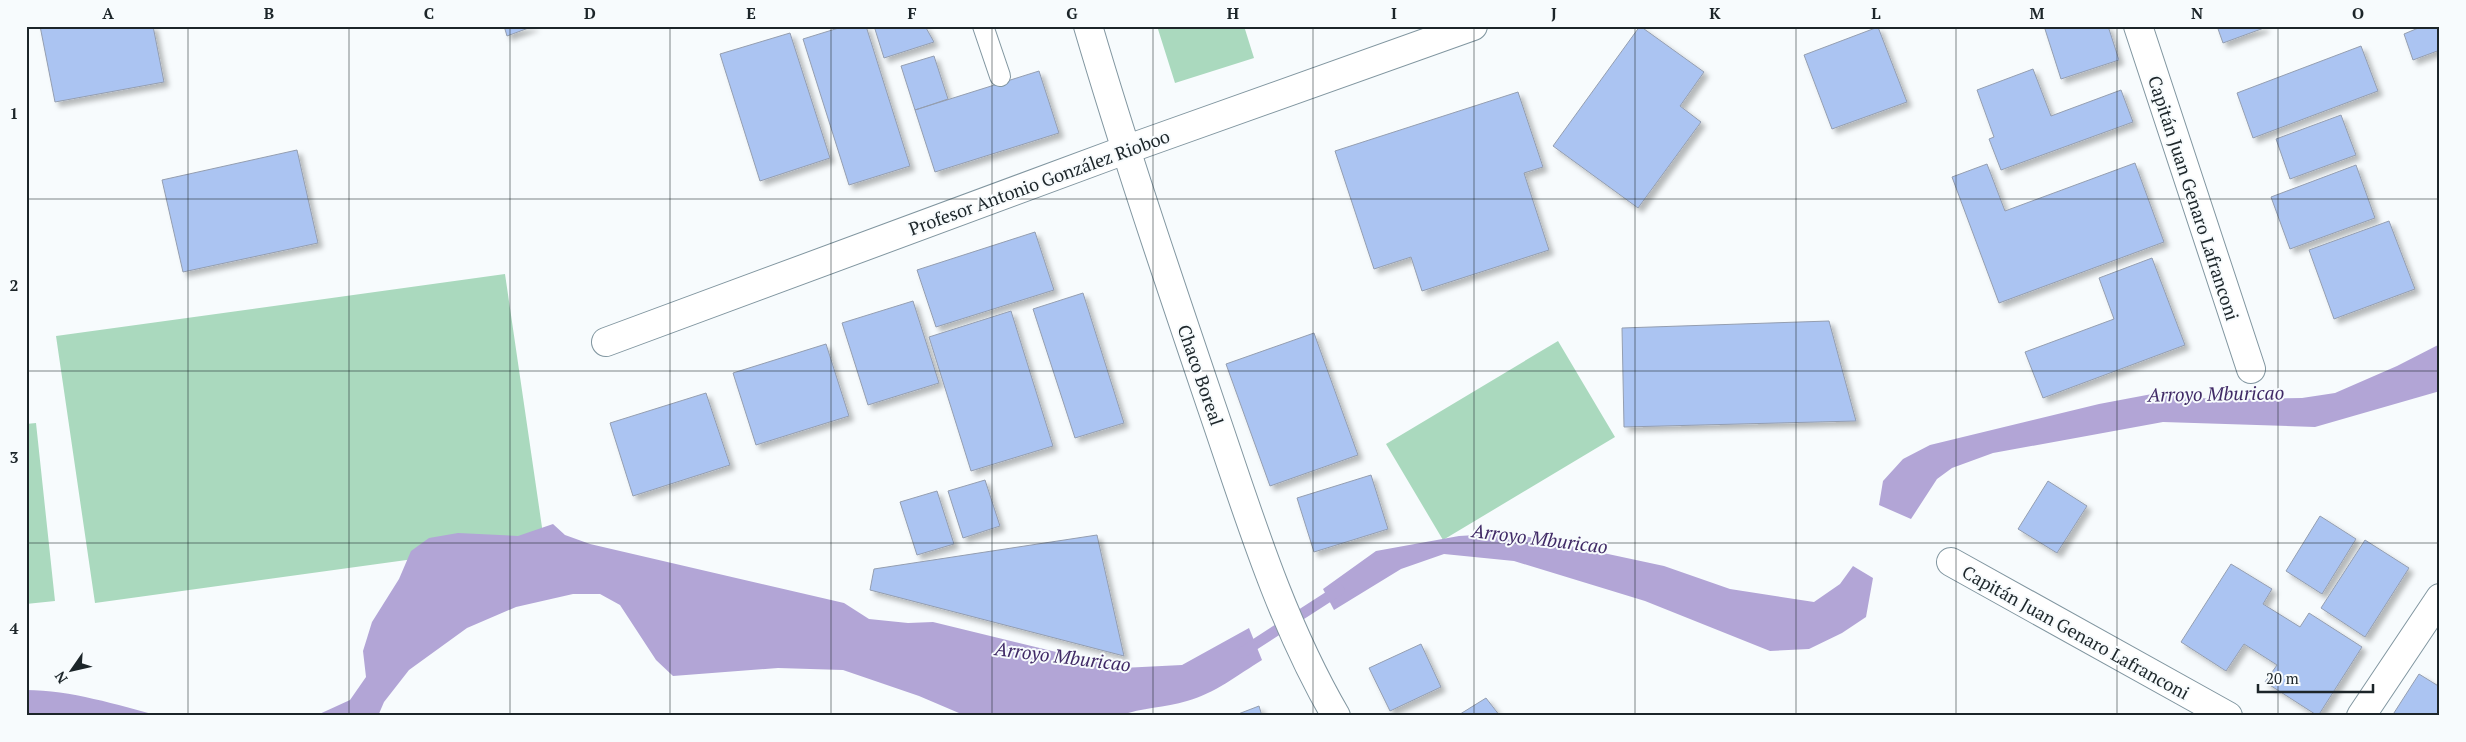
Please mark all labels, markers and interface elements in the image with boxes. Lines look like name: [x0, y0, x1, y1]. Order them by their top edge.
text: A: [102, 2, 114, 24]
text: B: [264, 2, 274, 24]
text: C: [424, 2, 434, 24]
text: D: [584, 2, 596, 24]
text: E: [746, 2, 756, 24]
text: F: [907, 2, 917, 24]
text: G: [1066, 2, 1078, 24]
text: H: [1227, 2, 1239, 24]
text: I: [1391, 2, 1397, 24]
text: J: [1551, 2, 1557, 24]
text: K: [1709, 2, 1721, 24]
text: L: [1871, 2, 1881, 24]
text: M: [2030, 2, 2045, 24]
text: N: [2191, 2, 2203, 24]
text: O: [2352, 2, 2364, 24]
street label: Capitán Juan Genaro Lafranconi: [2143, 72, 2245, 324]
text: 1: [9, 102, 19, 124]
street label: Profesor Antonio González Rioboo: [905, 123, 1173, 240]
text: 2: [9, 274, 19, 296]
street label: Chaco Boreal: [1173, 321, 1229, 429]
water label: Arroyo Mburicao: [2146, 379, 2285, 407]
text: 3: [9, 446, 19, 468]
water label: Arroyo Mburicao: [1470, 517, 1609, 559]
street label: Capitán Juan Genaro Lafranconi: [1958, 559, 2194, 705]
text: 4: [9, 617, 19, 639]
water label: Arroyo Mburicao: [993, 635, 1132, 677]
north arrow: [48, 644, 98, 694]
scale bar: [2258, 662, 2374, 694]
text: N: [50, 668, 72, 687]
text: 20 m: [2266, 668, 2299, 688]

